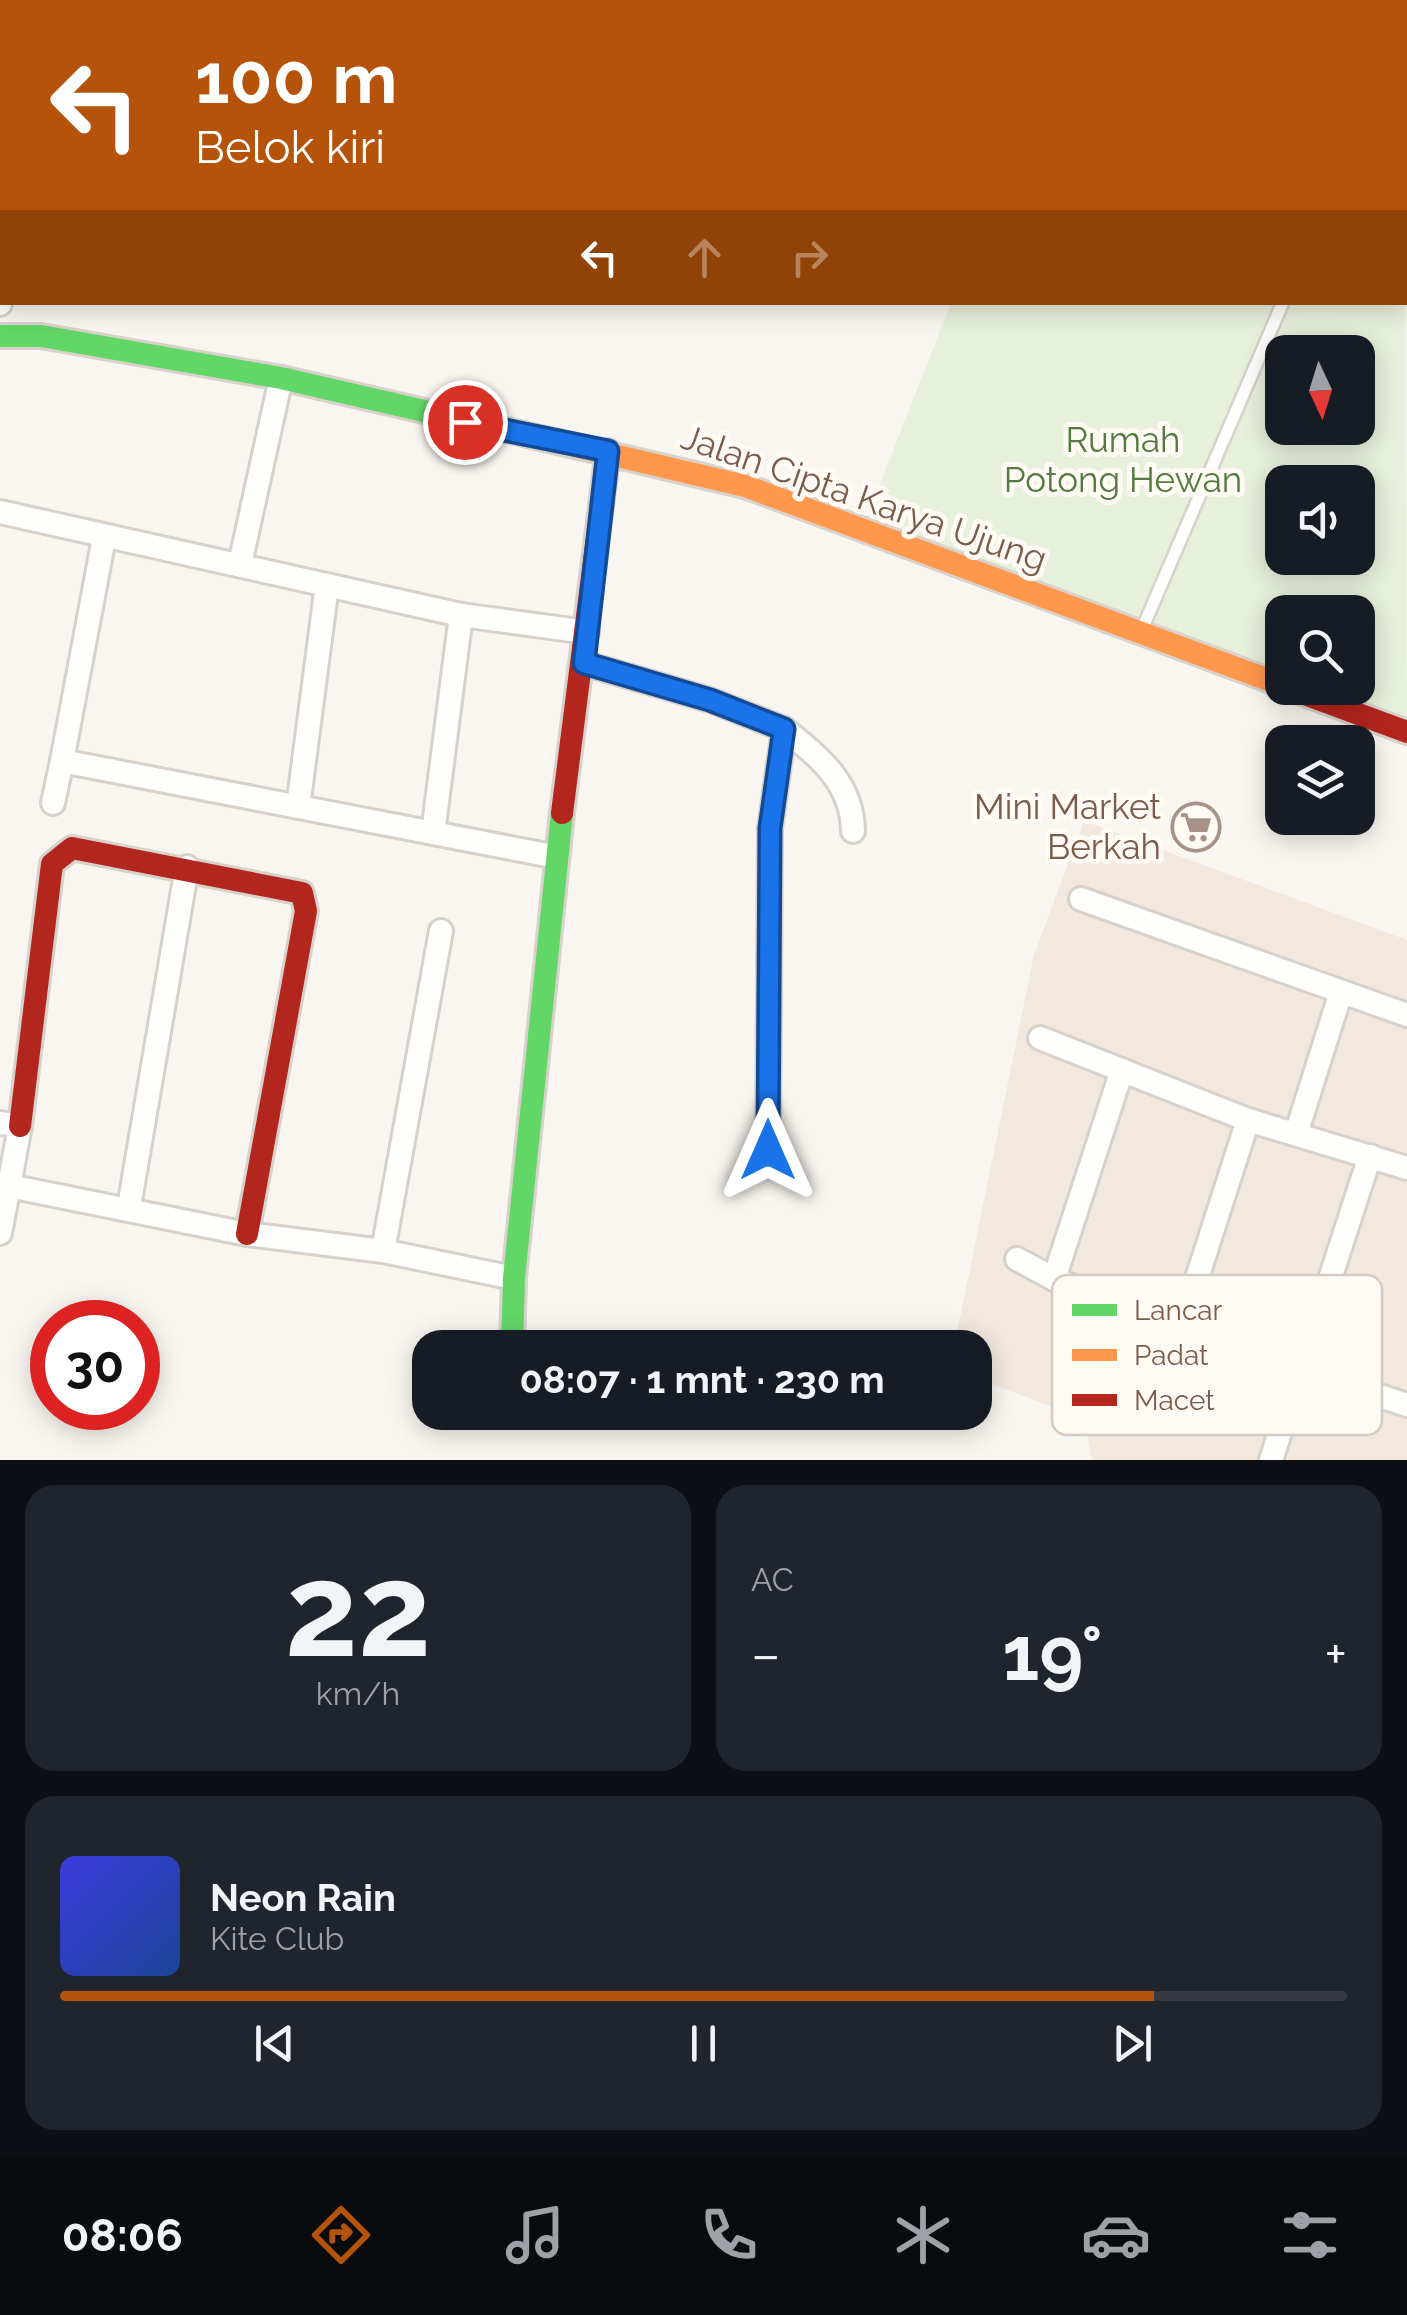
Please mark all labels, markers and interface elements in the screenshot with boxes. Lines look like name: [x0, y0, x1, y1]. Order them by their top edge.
text: 100 m: [195, 37, 398, 119]
icon: left: [30, 40, 160, 170]
text: Belok kiri: [195, 121, 385, 174]
icon: left: [572, 230, 627, 285]
icon: ahead: [677, 230, 732, 285]
icon: right: [782, 230, 837, 285]
north arrow: [1265, 335, 1375, 445]
map controls: [1265, 335, 1375, 835]
pin: [423, 380, 508, 465]
icon: arrive: [438, 395, 493, 450]
street label: Jalan Cipta Karya Ujung: [676, 416, 1052, 579]
park label: Rumah Potong Hewan: [1004, 419, 1242, 500]
button: sound: [1265, 465, 1375, 575]
button: search: [1265, 595, 1375, 705]
button: layers: [1265, 725, 1375, 835]
place label: Mini Market Berkah: [974, 786, 1161, 867]
supermarket icon: Mini Market Berkah: [1170, 801, 1222, 853]
position arrow: [716, 1098, 820, 1202]
legend: [1052, 1275, 1382, 1435]
text: Lancar: [1134, 1294, 1223, 1327]
speed limit sign: 30: [30, 1300, 160, 1430]
text: Padat: [1134, 1339, 1209, 1372]
text: 08:07 · 1 mnt · 230 m: [519, 1357, 885, 1402]
text: Macet: [1134, 1384, 1215, 1417]
text: 22: [285, 1534, 431, 1686]
text: AC: [751, 1561, 794, 1598]
text: 19°: [1002, 1609, 1103, 1698]
text: −: [751, 1622, 781, 1687]
text: +: [1324, 1622, 1347, 1687]
text: km/h: [316, 1675, 400, 1712]
text: Neon Rain: [210, 1875, 396, 1920]
text: Kite Club: [210, 1920, 344, 1957]
icon: previous: [247, 2016, 302, 2071]
icon: pause: [676, 2016, 731, 2071]
icon: next: [1105, 2016, 1160, 2071]
icon: directions: [306, 2200, 376, 2270]
icon: music: [500, 2200, 570, 2270]
icon: phone: [694, 2200, 764, 2270]
icon: climate: [888, 2200, 958, 2270]
icon: car: [1081, 2200, 1151, 2270]
icon: filters: [1275, 2200, 1345, 2270]
text: 08:06: [62, 2209, 183, 2262]

